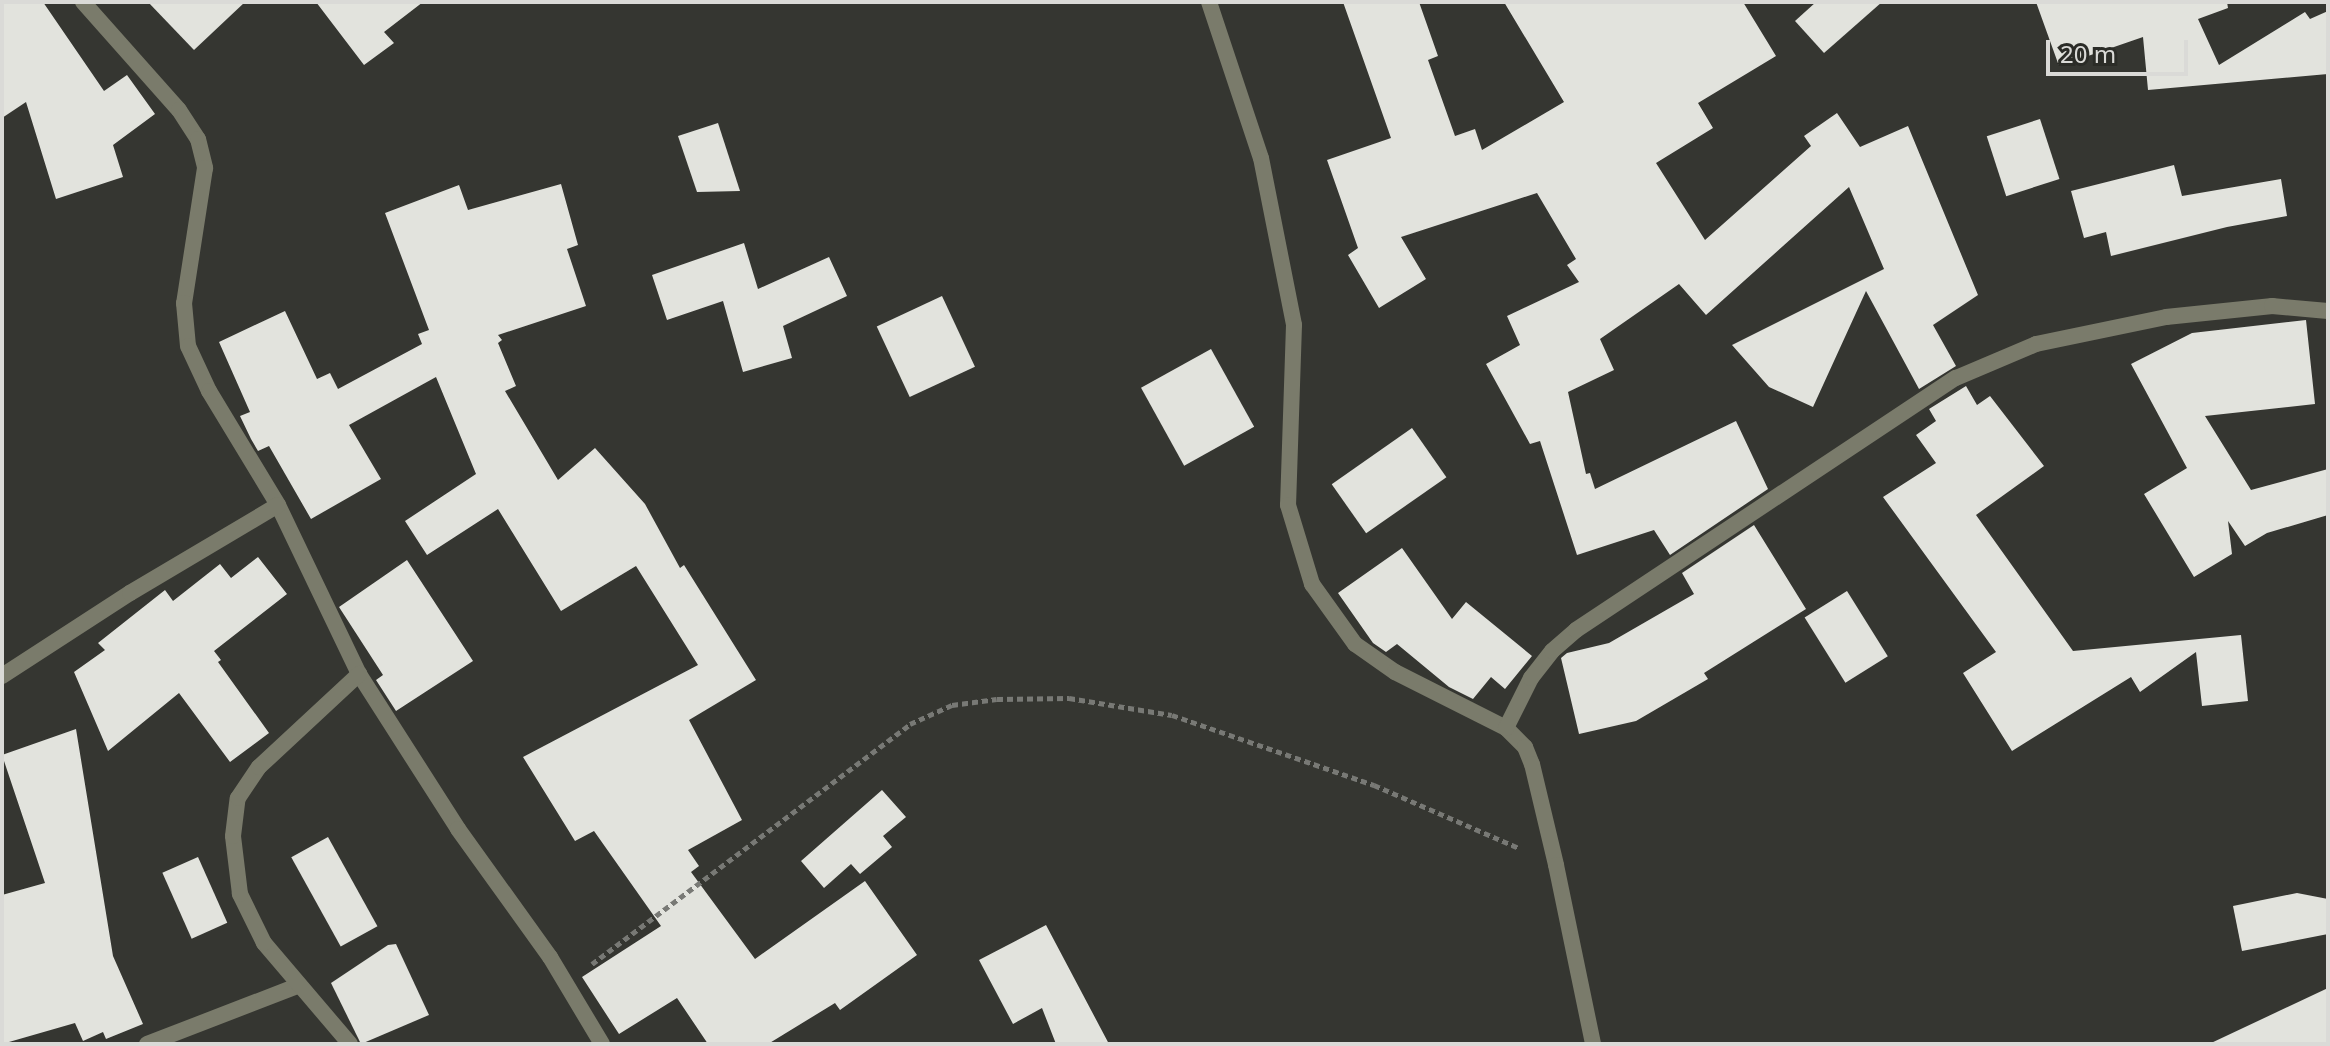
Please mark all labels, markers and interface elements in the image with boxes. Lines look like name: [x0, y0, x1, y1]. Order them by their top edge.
scale bar: [2050, 24, 2192, 74]
text: 20 m: [2060, 37, 2116, 70]

